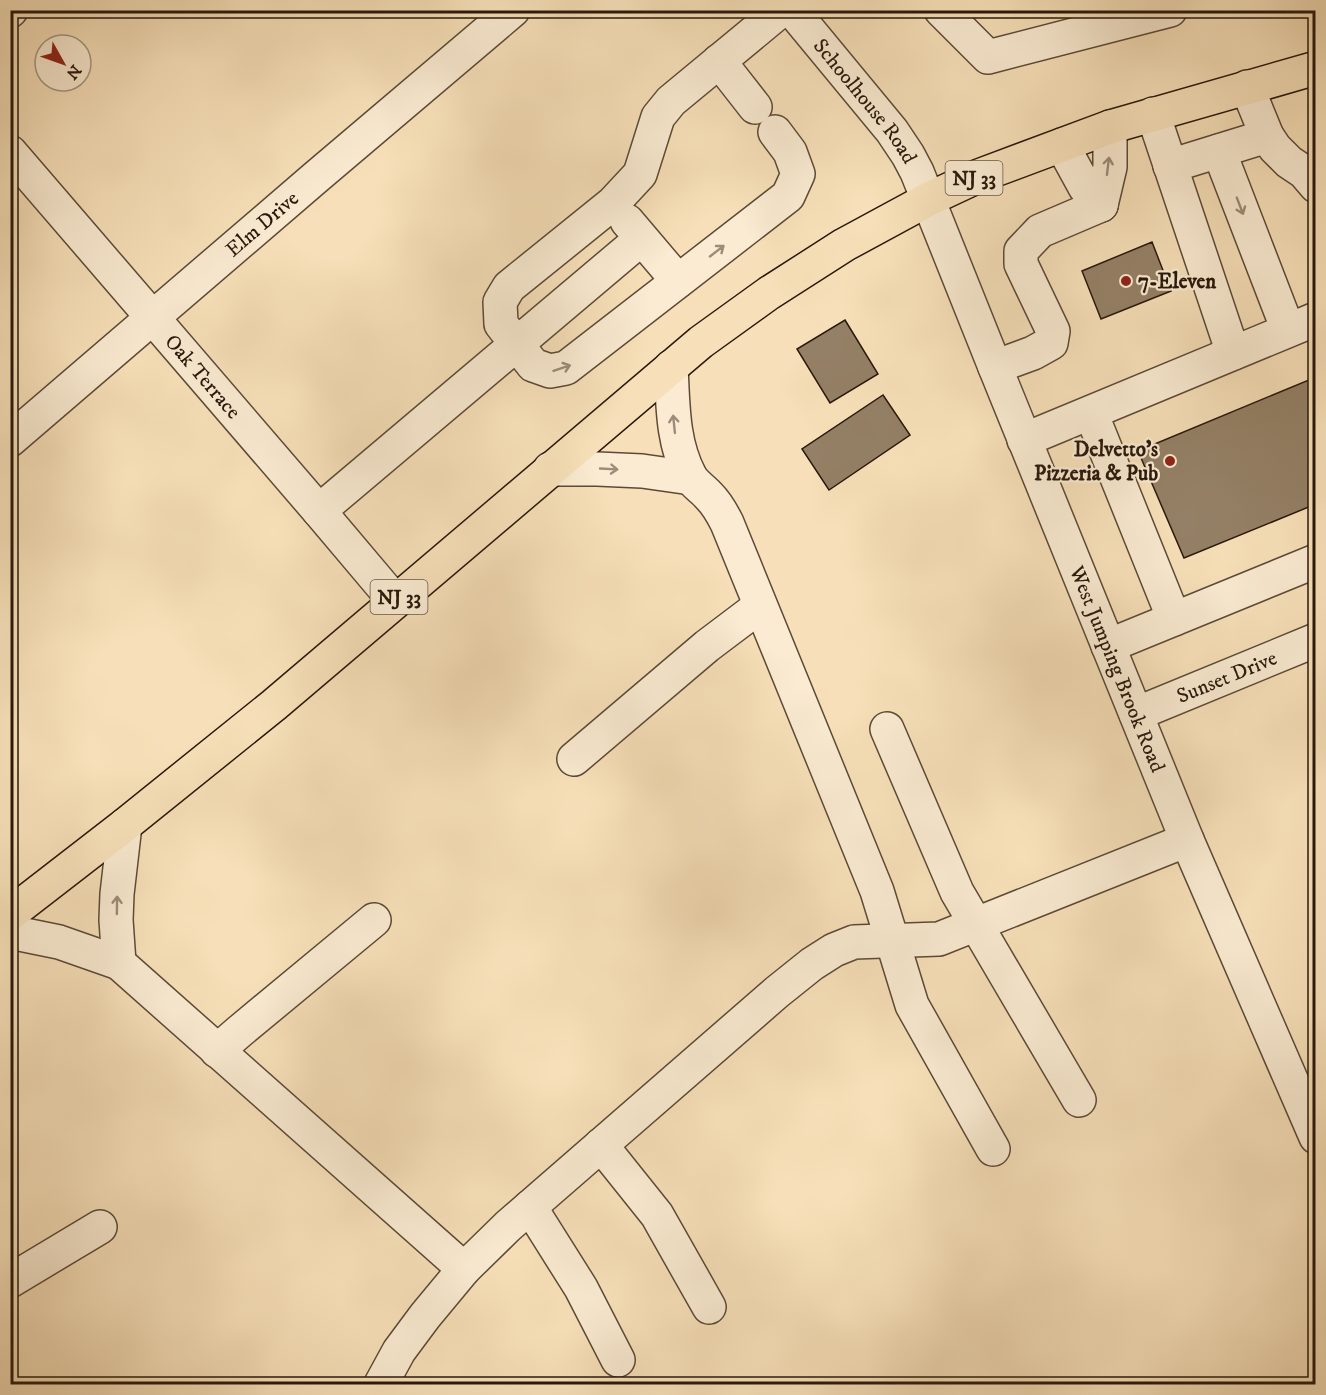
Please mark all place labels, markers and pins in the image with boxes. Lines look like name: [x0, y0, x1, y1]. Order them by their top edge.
place label: 7-Eleven: [1138, 269, 1217, 295]
marker: 7-Eleven: [1119, 274, 1133, 288]
place label: Delvetto's Pizzeria & Pub: [1034, 437, 1158, 487]
marker: Delvetto's Pizzeria & Pub: [1163, 454, 1177, 468]

